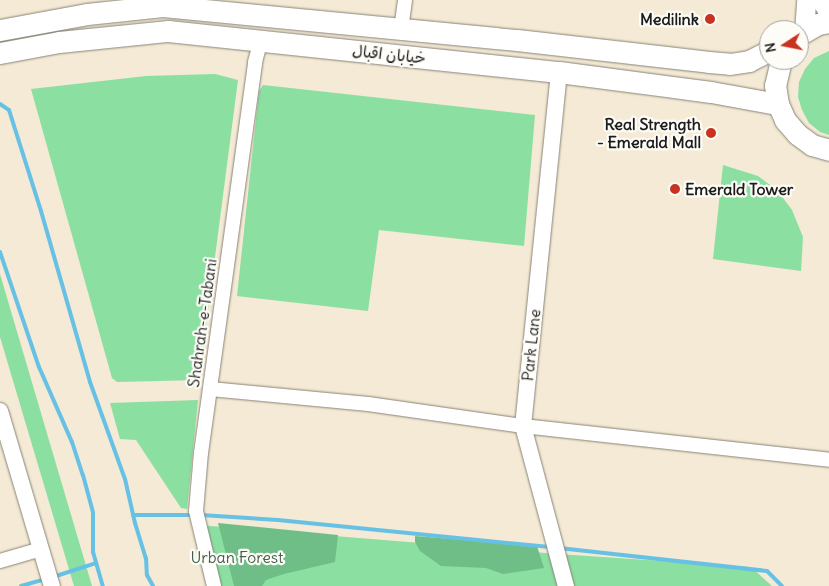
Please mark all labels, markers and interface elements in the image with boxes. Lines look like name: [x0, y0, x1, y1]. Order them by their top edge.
place label: Medilink: [640, 9, 699, 29]
marker: Medilink: [703, 12, 717, 26]
north arrow: [759, 20, 809, 70]
street label: خیابان اقبال: [351, 41, 427, 67]
text: N: [760, 41, 780, 54]
place label: Real Strength - Emerald Mall: [597, 114, 701, 152]
marker: Real Strength - Emerald Mall: [705, 127, 717, 139]
place label: Emerald Tower: [685, 179, 793, 199]
marker: Emerald Tower: [669, 183, 681, 195]
street label: Shahrah-e-Tabani: [183, 257, 221, 389]
street label: Park Lane: [518, 308, 544, 382]
park label: Urban Forest: [190, 547, 284, 567]

